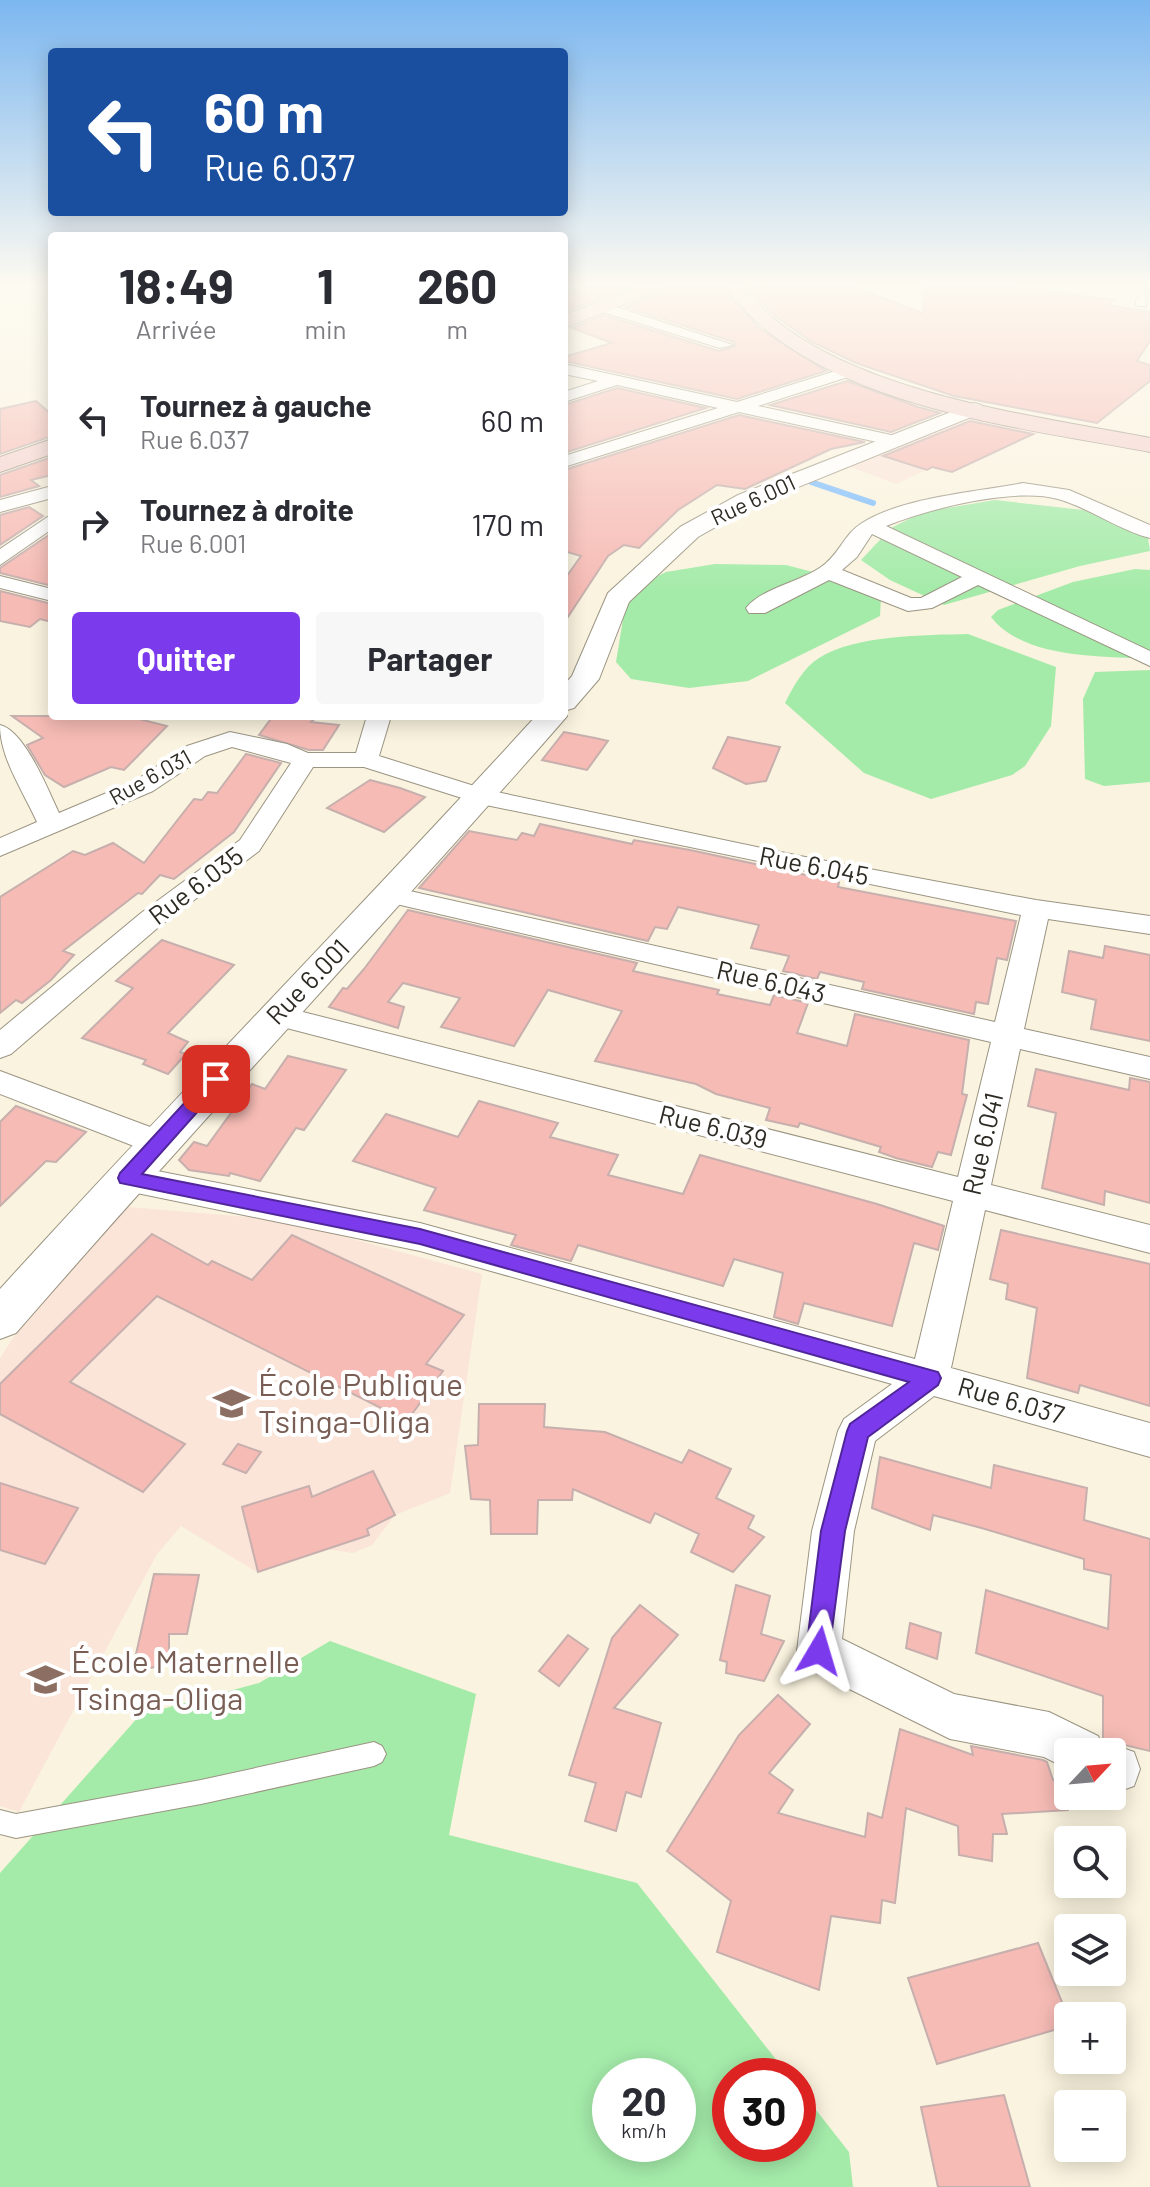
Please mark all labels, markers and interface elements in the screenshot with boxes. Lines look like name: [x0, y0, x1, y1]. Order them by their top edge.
text: 60 m: [204, 77, 324, 144]
icon: left: [72, 80, 176, 184]
text: Rue 6.037: [204, 145, 355, 188]
text: 18:49: [119, 256, 234, 314]
text: 1: [317, 256, 334, 314]
text: 260: [417, 256, 497, 314]
text: Arrivée: [136, 313, 217, 344]
text: min: [304, 313, 347, 344]
text: m: [446, 313, 468, 344]
text: Tournez à gauche: [140, 387, 372, 423]
icon: left: [72, 398, 116, 442]
text: 60 m: [481, 402, 544, 438]
text: Rue 6.037: [140, 423, 249, 454]
street label: Rue 6.001: [706, 468, 799, 530]
text: Tournez à droite: [140, 491, 354, 527]
icon: right: [72, 502, 116, 546]
text: 170 m: [472, 506, 544, 542]
text: Rue 6.001: [140, 527, 246, 558]
button: Quitter: [72, 612, 300, 704]
button: Partager: [316, 612, 544, 704]
street label: Rue 6.031: [104, 743, 195, 809]
street label: Rue 6.035: [142, 839, 248, 930]
street label: Rue 6.045: [757, 839, 872, 890]
street label: Rue 6.001: [259, 932, 355, 1030]
street label: Rue 6.043: [714, 953, 829, 1008]
pin: [182, 1045, 250, 1113]
icon: arrive: [194, 1057, 238, 1101]
street label: Rue 6.041: [955, 1089, 1008, 1198]
street label: Rue 6.039: [656, 1097, 771, 1154]
place label: École Publique Tsinga-Oliga: [258, 1364, 463, 1439]
street label: Rue 6.037: [955, 1370, 1068, 1429]
school or university icon: École Publique Tsinga-Oliga: [213, 1384, 251, 1422]
position arrow: [777, 1609, 861, 1693]
place label: École Maternelle Tsinga-Oliga: [71, 1641, 300, 1716]
school or university icon: École Maternelle Tsinga-Oliga: [26, 1661, 64, 1699]
north arrow: [1054, 1738, 1126, 1810]
map controls: [1054, 1738, 1126, 2162]
button: search: [1054, 1826, 1126, 1898]
button: layers: [1054, 1914, 1126, 1986]
button: +: [1054, 2002, 1126, 2074]
speed limit sign: 30: [712, 2058, 816, 2162]
text: 20: [621, 2076, 667, 2124]
button: −: [1054, 2090, 1126, 2162]
text: km/h: [621, 2118, 667, 2142]

